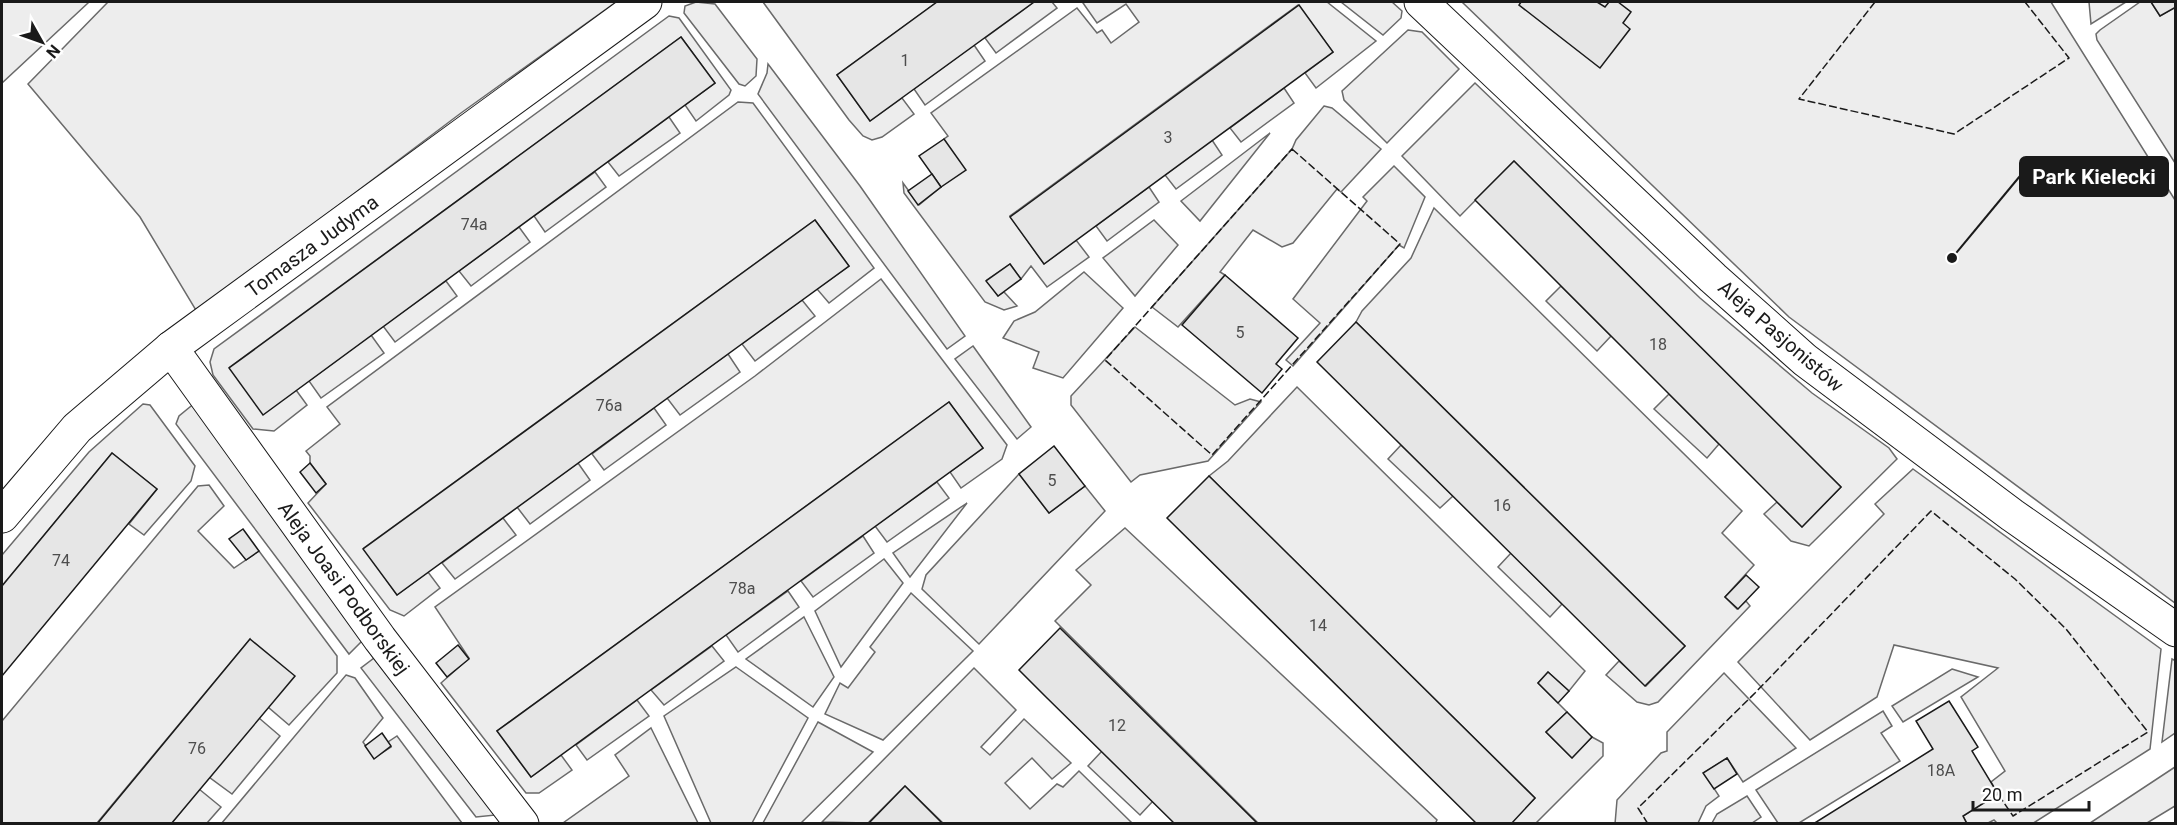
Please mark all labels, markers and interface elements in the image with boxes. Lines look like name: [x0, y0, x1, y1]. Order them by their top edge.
north arrow: [12, 12, 72, 72]
text: N: [42, 41, 64, 62]
house number: 1: [901, 51, 910, 70]
house number: 3: [1164, 128, 1173, 147]
callout: Park Kielecki: [2020, 157, 2168, 196]
text: Park Kielecki: [2032, 165, 2156, 189]
street label: Tomasza Judyma: [241, 190, 383, 302]
house number: 74a: [461, 215, 487, 234]
street label: Aleja Pasjonistów: [1713, 275, 1849, 397]
house number: 5: [1236, 323, 1245, 342]
house number: 18: [1649, 335, 1667, 354]
house number: 76a: [596, 396, 622, 415]
house number: 5: [1048, 471, 1057, 490]
house number: 16: [1493, 496, 1511, 515]
street label: Aleja Joasi Podborskiej: [273, 497, 415, 679]
house number: 74: [52, 551, 70, 570]
house number: 78a: [729, 579, 755, 598]
house number: 14: [1309, 616, 1327, 635]
house number: 12: [1108, 716, 1126, 735]
house number: 76: [188, 739, 206, 758]
house number: 18A: [1927, 761, 1956, 780]
scale bar: [1973, 774, 2088, 812]
text: 20 m: [1982, 784, 2022, 805]

